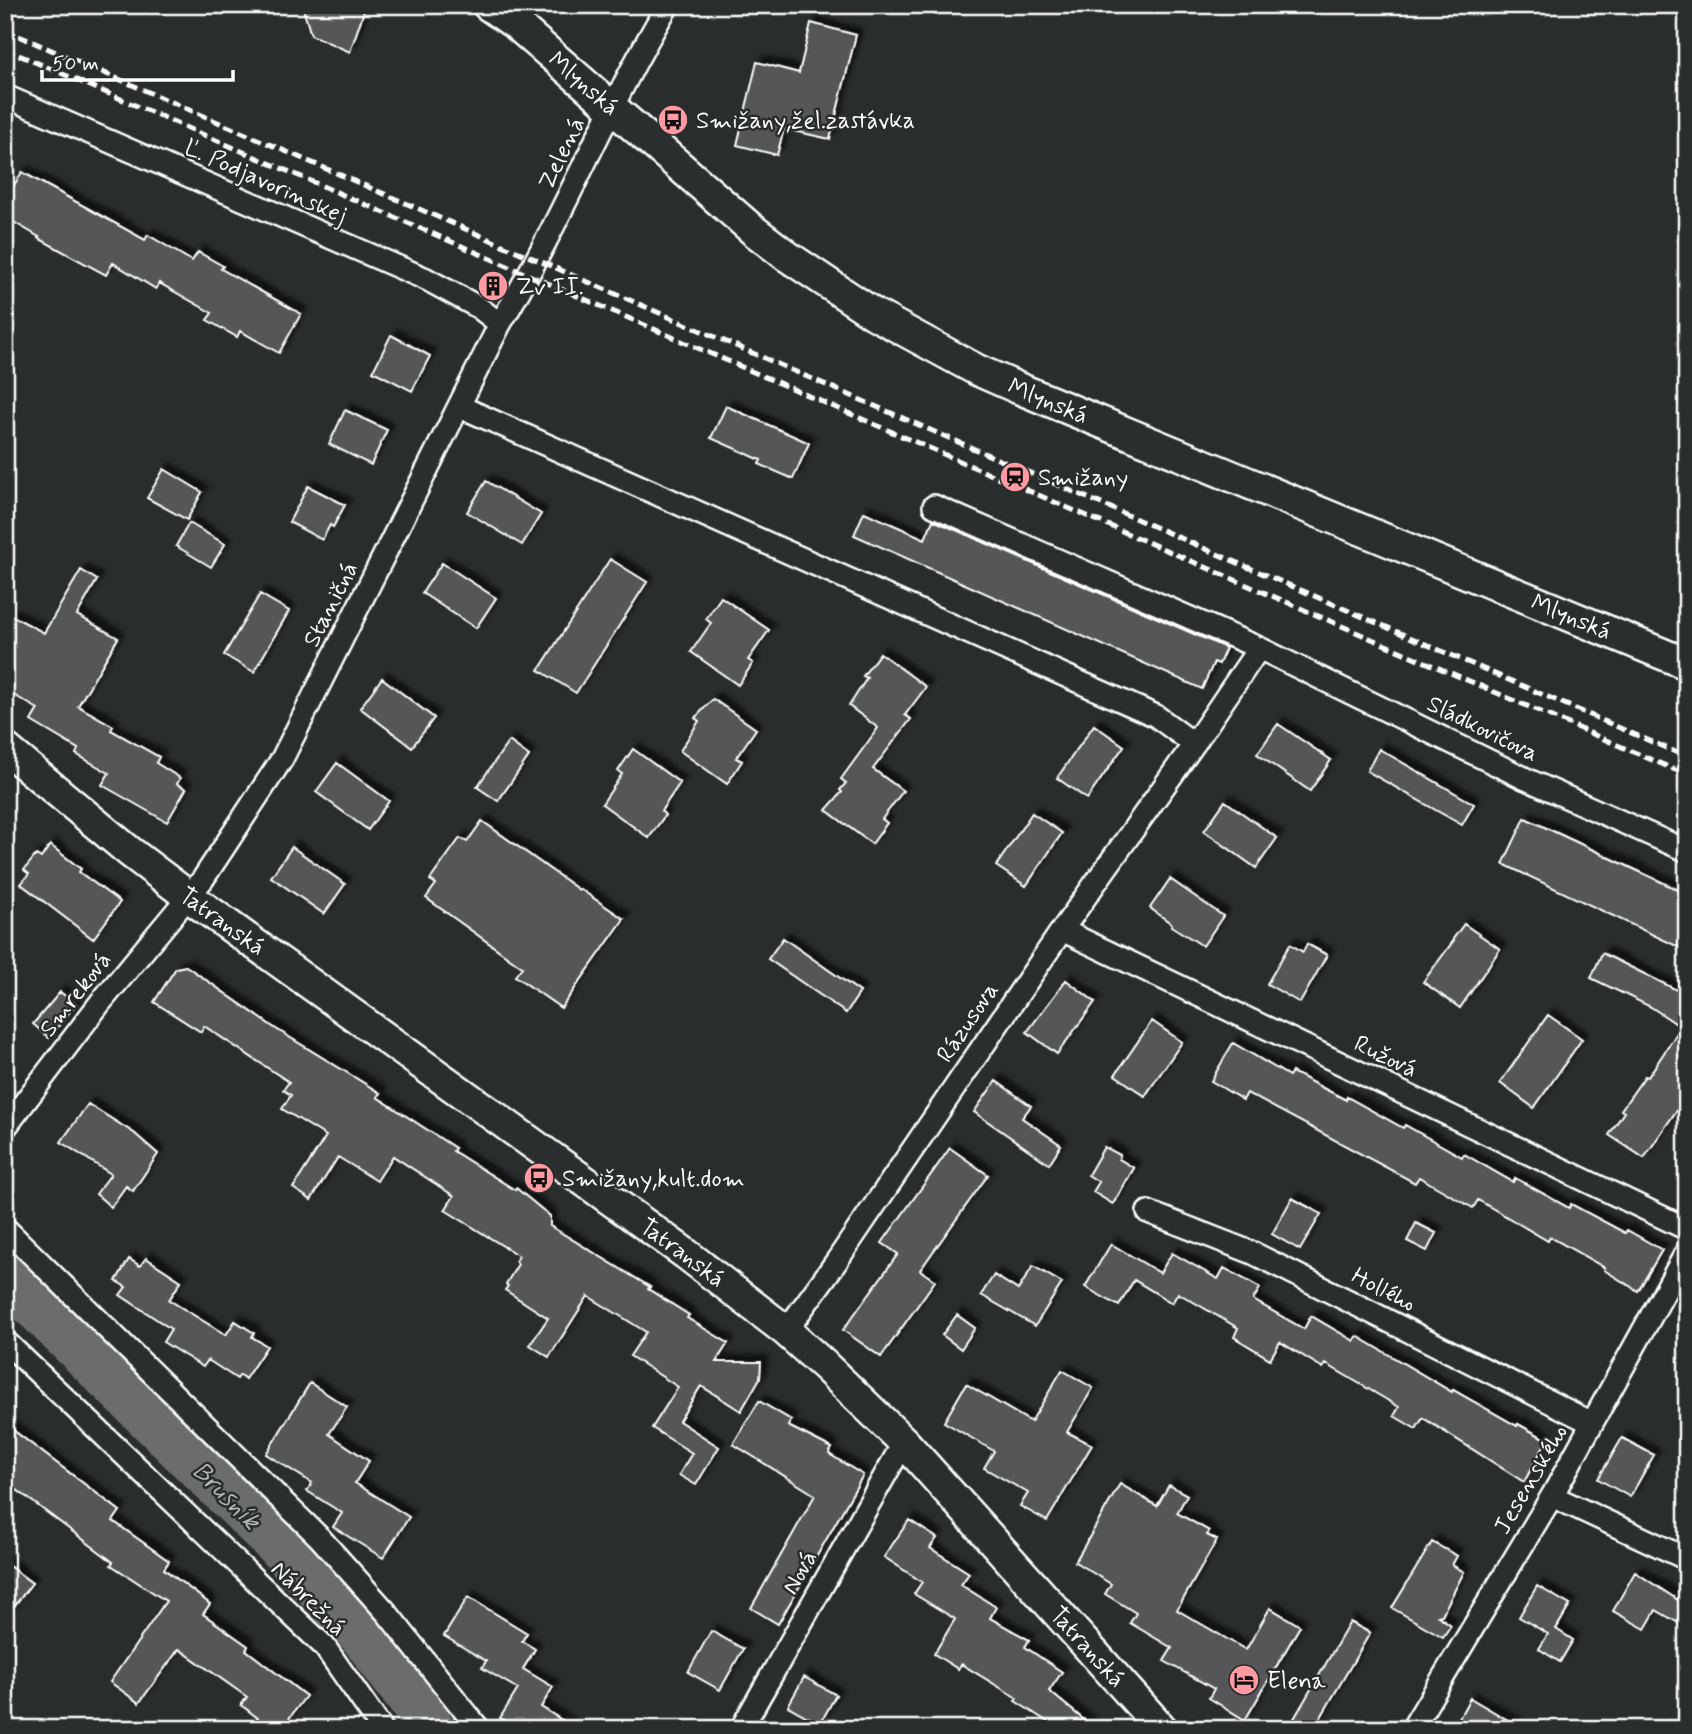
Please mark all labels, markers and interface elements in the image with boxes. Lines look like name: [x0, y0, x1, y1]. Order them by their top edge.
scale bar: [42, 38, 233, 82]
street label: Mlynská: [541, 45, 625, 124]
text: 50 m: [52, 50, 99, 78]
bus stop icon: Smižany,žel.zastávka: [656, 103, 690, 137]
place label: Smižany,žel.zastávka: [696, 106, 915, 137]
street label: Zelená: [532, 112, 593, 195]
street label: Ľ. Podjavorinskej: [179, 133, 352, 232]
building icon: Zv II.: [476, 269, 510, 303]
place label: Zv II.: [516, 272, 584, 303]
street label: Mlynská: [1003, 372, 1093, 432]
station icon: Smižany: [998, 460, 1032, 494]
place label: Smižany: [1038, 463, 1128, 494]
street label: Staničná: [297, 557, 366, 653]
street label: Mlynská: [1526, 587, 1616, 648]
street label: Sládkovičova: [1422, 689, 1543, 770]
street label: Tatranská: [172, 881, 271, 964]
street label: Smreková: [33, 946, 119, 1044]
street label: Rázusova: [930, 977, 1006, 1069]
street label: Ružová: [1349, 1029, 1422, 1086]
bus stop icon: Smižany,kult.dom: [522, 1161, 556, 1195]
place label: Smižany,kult.dom: [562, 1164, 745, 1195]
street label: Tatranská: [633, 1212, 731, 1295]
street label: Hollého: [1346, 1261, 1421, 1320]
street label: Jesenského: [1487, 1419, 1575, 1540]
water label: Brusník: [184, 1455, 268, 1539]
street label: Nová: [775, 1545, 825, 1600]
street label: Nábrežná: [263, 1555, 352, 1644]
street label: Tatranská: [1042, 1600, 1131, 1695]
hotel icon: Elena: [1227, 1663, 1261, 1697]
place label: Elena: [1267, 1666, 1326, 1697]

